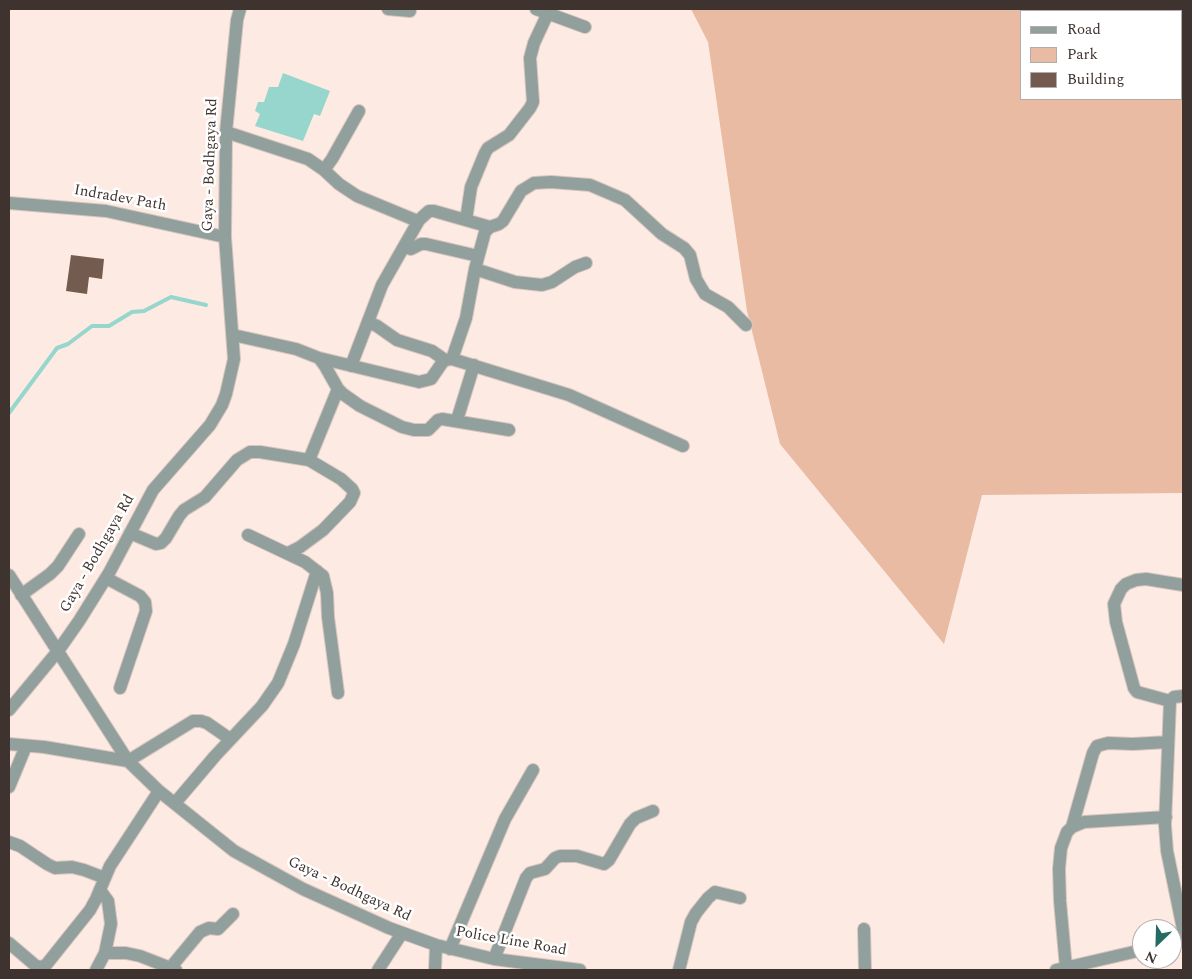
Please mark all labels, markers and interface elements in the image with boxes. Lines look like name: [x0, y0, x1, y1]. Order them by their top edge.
legend: [1020, 10, 1182, 100]
text: Road: [1067, 18, 1101, 41]
text: Park: [1067, 43, 1098, 66]
text: Building: [1067, 68, 1124, 91]
street label: Gaya - Bodhgaya Rd: [200, 98, 222, 232]
street label: Indradev Path: [72, 182, 168, 216]
street label: Gaya - Bodhgaya Rd: [57, 492, 139, 616]
street label: Gaya - Bodhgaya Rd: [285, 854, 413, 926]
north arrow: [1132, 919, 1182, 969]
street label: Police Line Road: [454, 923, 568, 961]
text: N: [1142, 945, 1161, 969]

